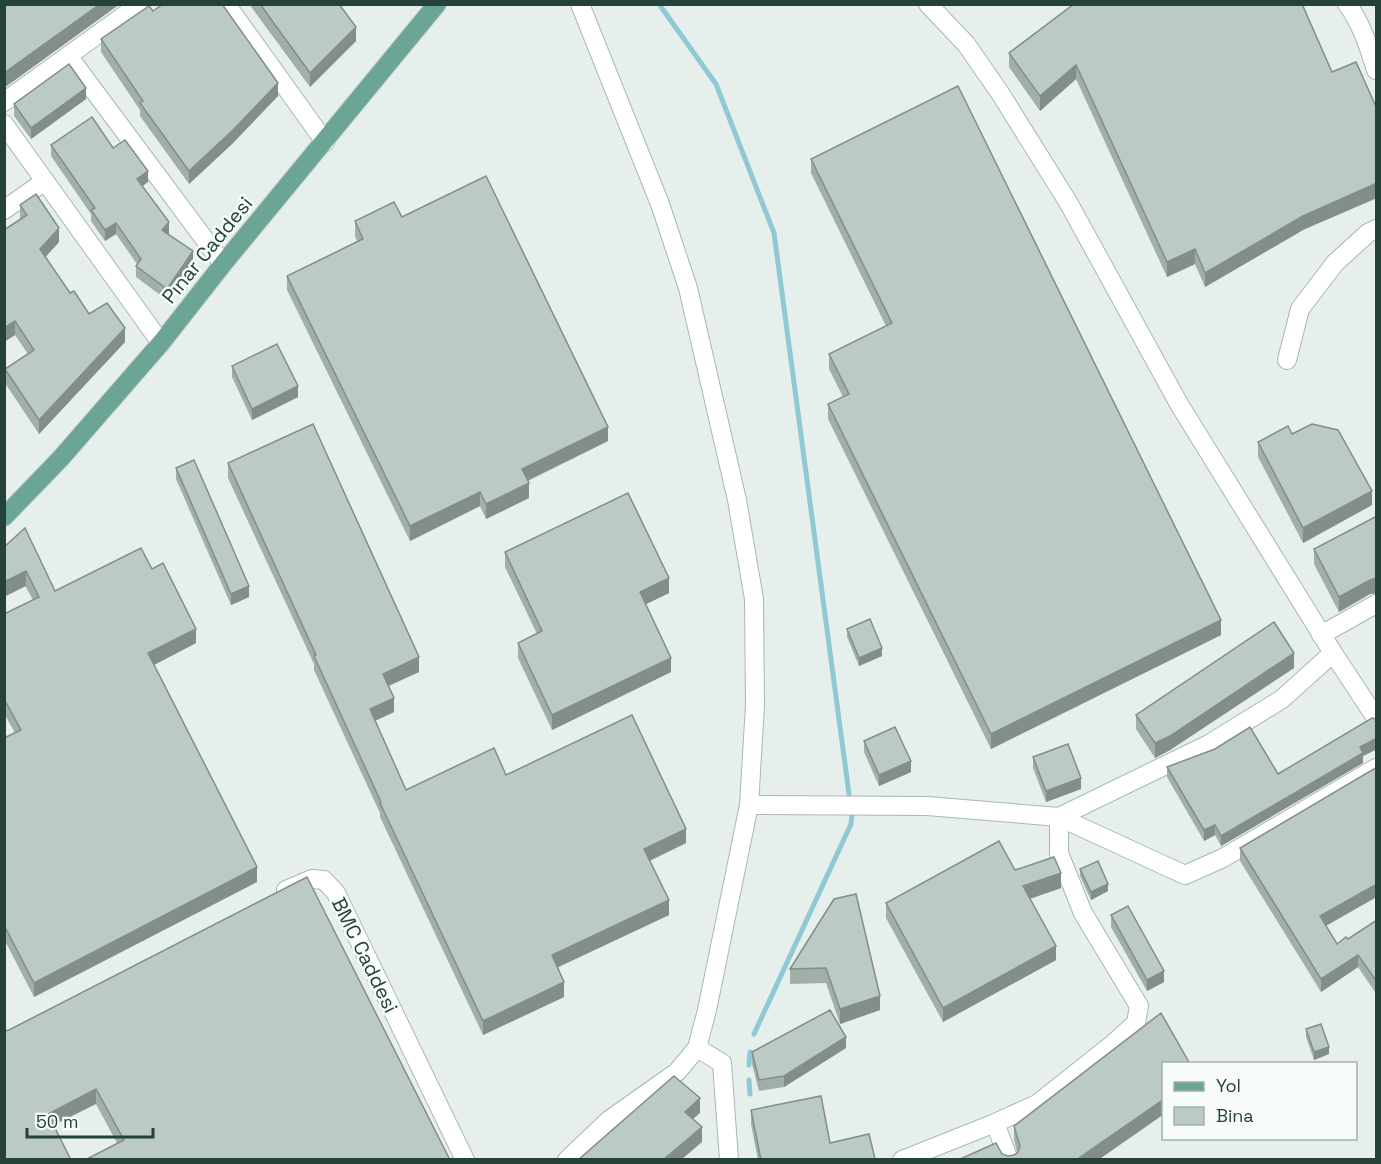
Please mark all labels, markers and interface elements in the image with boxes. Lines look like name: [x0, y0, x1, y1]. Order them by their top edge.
street label: Pınar Caddesi: [156, 191, 258, 309]
street label: BMC Caddesi: [326, 893, 404, 1017]
legend: [1162, 1062, 1357, 1140]
text: Yol: [1216, 1074, 1241, 1097]
scale bar: [27, 1101, 153, 1139]
text: Bina: [1216, 1104, 1254, 1127]
text: 50 m: [36, 1110, 78, 1133]

